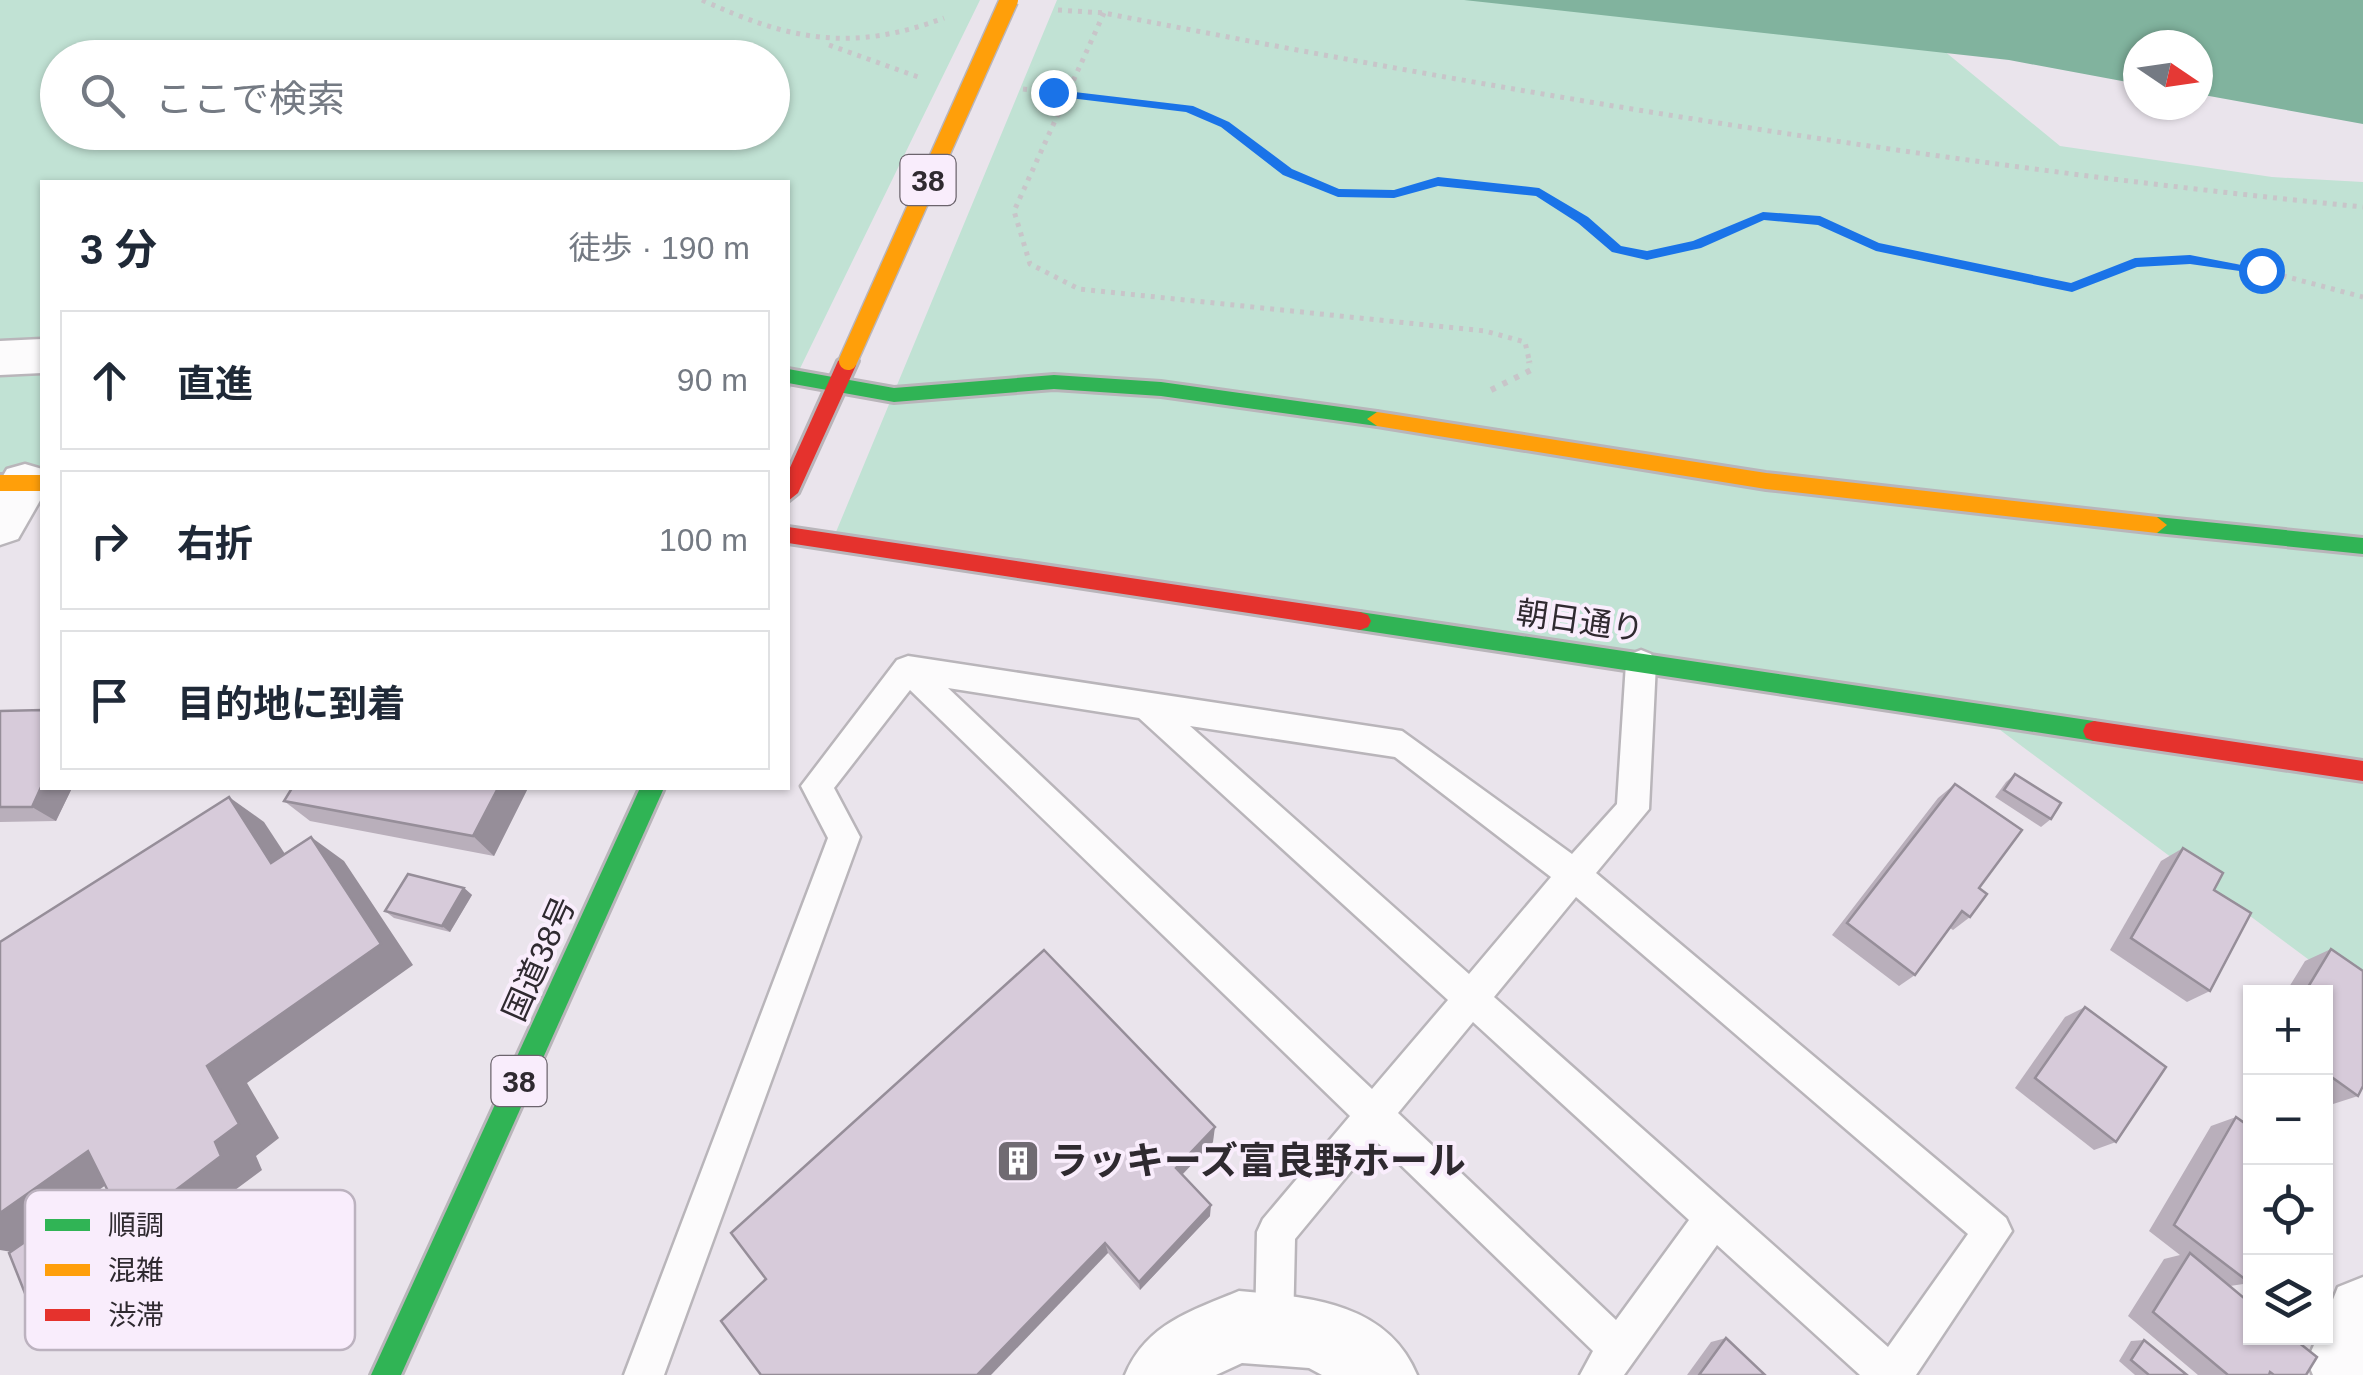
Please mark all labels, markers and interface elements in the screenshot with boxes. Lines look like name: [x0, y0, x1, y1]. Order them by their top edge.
north arrow: [2123, 30, 2213, 120]
search box: [40, 40, 790, 150]
icon: search: [75, 68, 130, 123]
route end: [1031, 70, 1077, 116]
text: ここで検索: [155, 78, 345, 120]
road number: 38: [900, 155, 956, 205]
text: 3 分: [80, 226, 157, 273]
text: 徒歩 · 190 m: [569, 230, 750, 266]
route start: [2239, 248, 2285, 294]
icon: ahead: [82, 353, 137, 408]
text: 90 m: [677, 362, 748, 398]
text: 直進: [177, 363, 253, 405]
icon: right: [82, 513, 137, 568]
text: 100 m: [659, 522, 748, 558]
text: 右折: [177, 523, 253, 565]
street label: 朝日通り: [1514, 594, 1646, 648]
icon: arrive: [82, 673, 137, 728]
text: 目的地に到着: [177, 683, 405, 725]
street label: 国道38号: [496, 892, 582, 1026]
map controls: [2243, 985, 2333, 1345]
button: +: [2243, 985, 2333, 1075]
road number: 38: [492, 1056, 546, 1106]
button: −: [2243, 1075, 2333, 1165]
building icon: ラッキーズ富良野ホール: [995, 1138, 1041, 1184]
place label: ラッキーズ富良野ホール: [1050, 1140, 1466, 1182]
button: locate: [2243, 1165, 2333, 1255]
legend: [25, 1190, 355, 1350]
text: 順調: [108, 1210, 164, 1241]
text: 混雑: [108, 1255, 164, 1286]
button: layers: [2243, 1255, 2333, 1345]
text: 渋滞: [108, 1300, 164, 1331]

